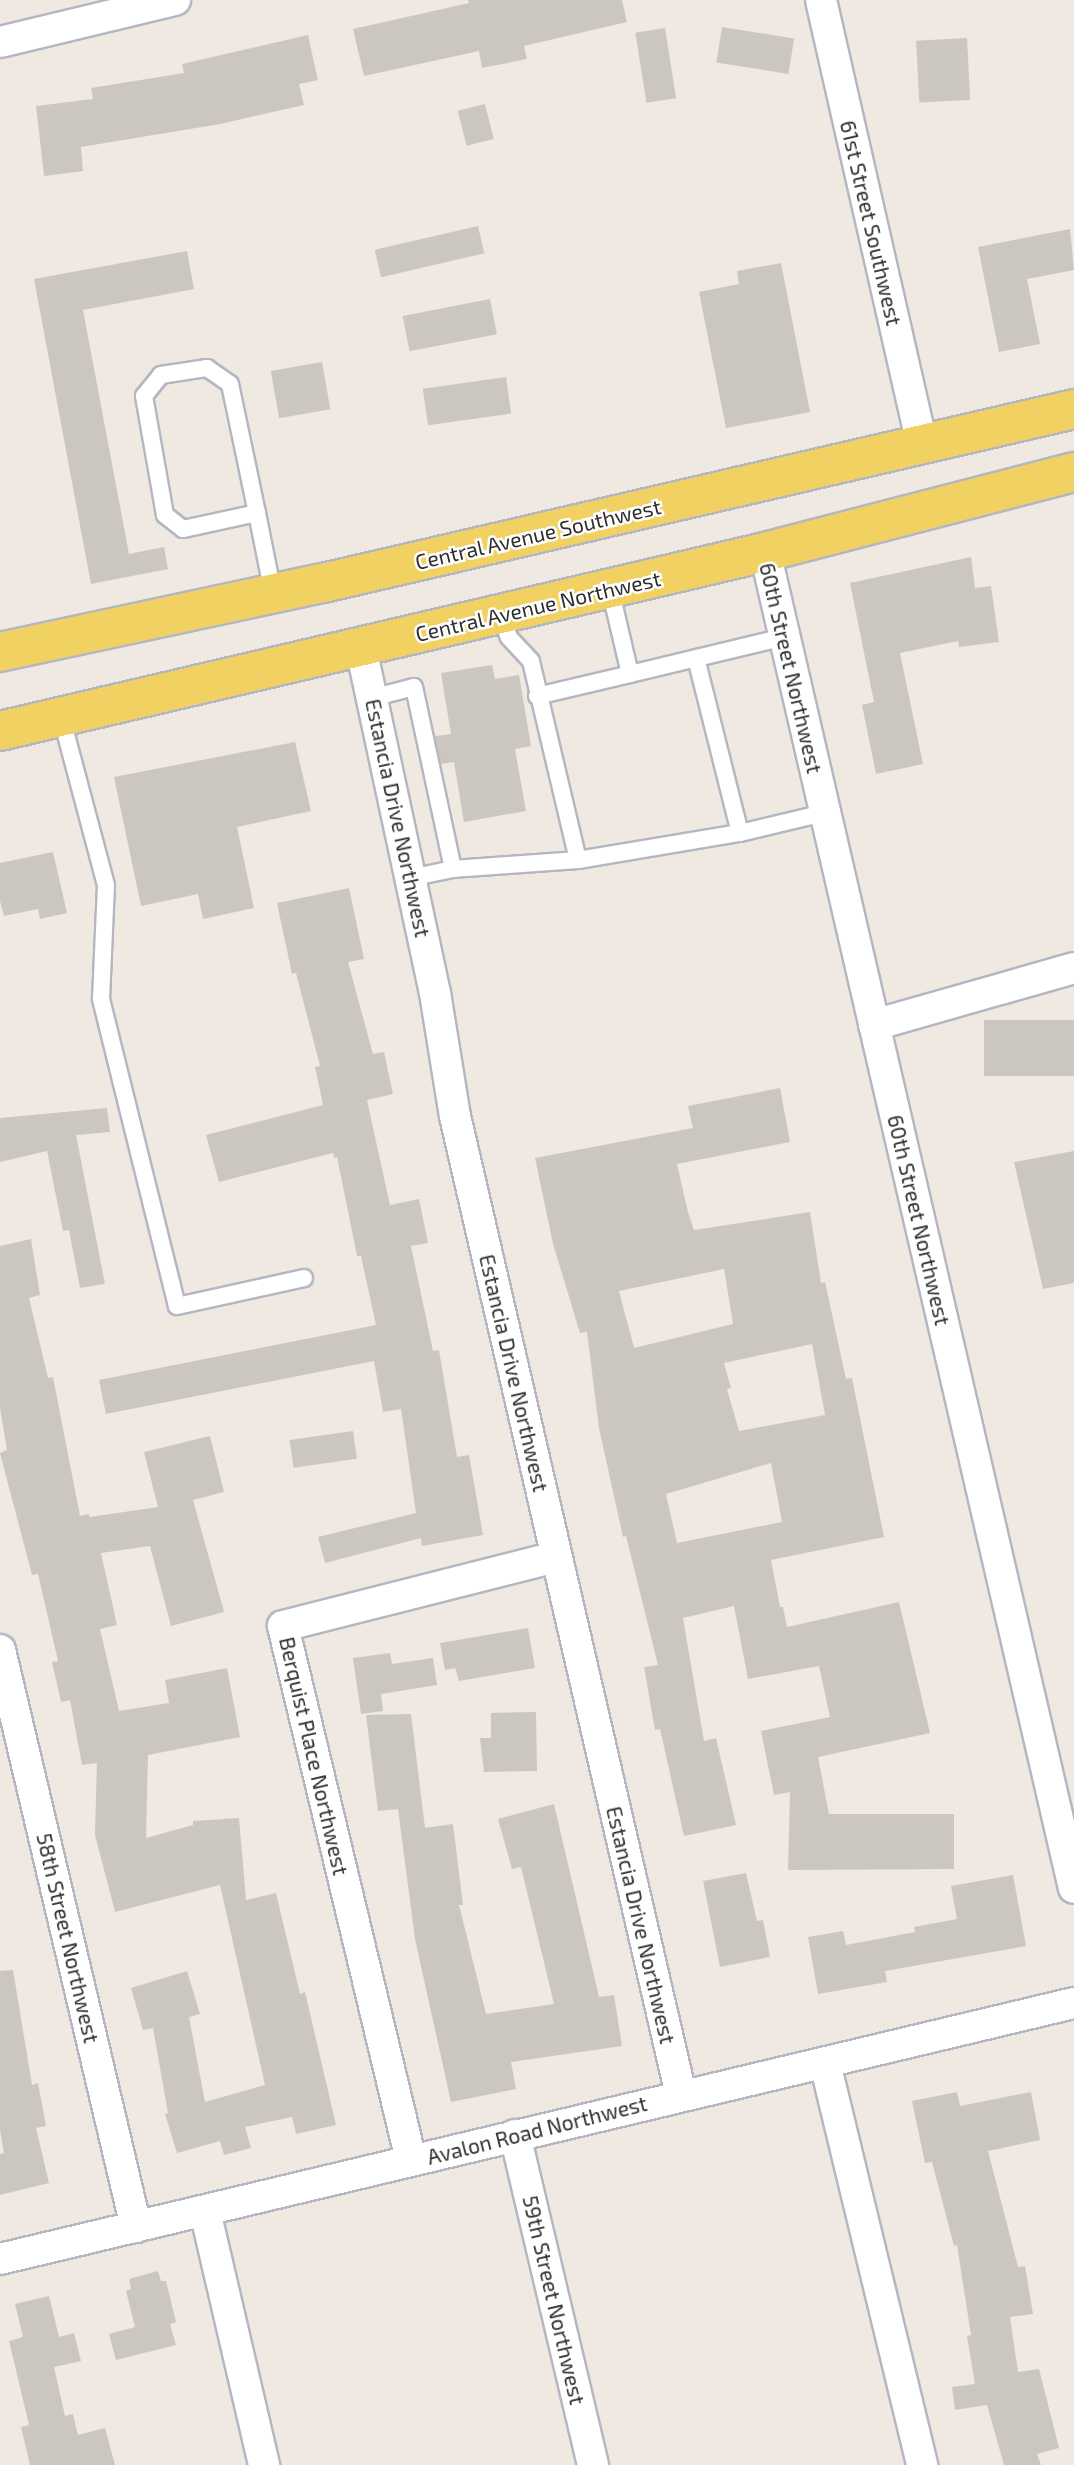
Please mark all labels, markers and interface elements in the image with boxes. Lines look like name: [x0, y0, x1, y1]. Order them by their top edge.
street label: 61st Street Southwest: [835, 118, 907, 328]
street label: Central Avenue Southwest: [412, 493, 664, 575]
street label: 60th Street Northwest: [755, 560, 827, 776]
street label: Central Avenue Northwest: [412, 565, 664, 647]
street label: Estancia Drive Northwest: [360, 697, 436, 939]
street label: 60th Street Northwest: [883, 1112, 955, 1328]
street label: Estancia Drive Northwest: [474, 1252, 554, 1494]
street label: Berquist Place Northwest: [274, 1634, 354, 1878]
street label: Estancia Drive Northwest: [601, 1804, 681, 2046]
street label: 58th Street Northwest: [32, 1831, 104, 2045]
street label: Avalon Road Northwest: [424, 2090, 650, 2170]
street label: 59th Street Northwest: [518, 2193, 590, 2407]

